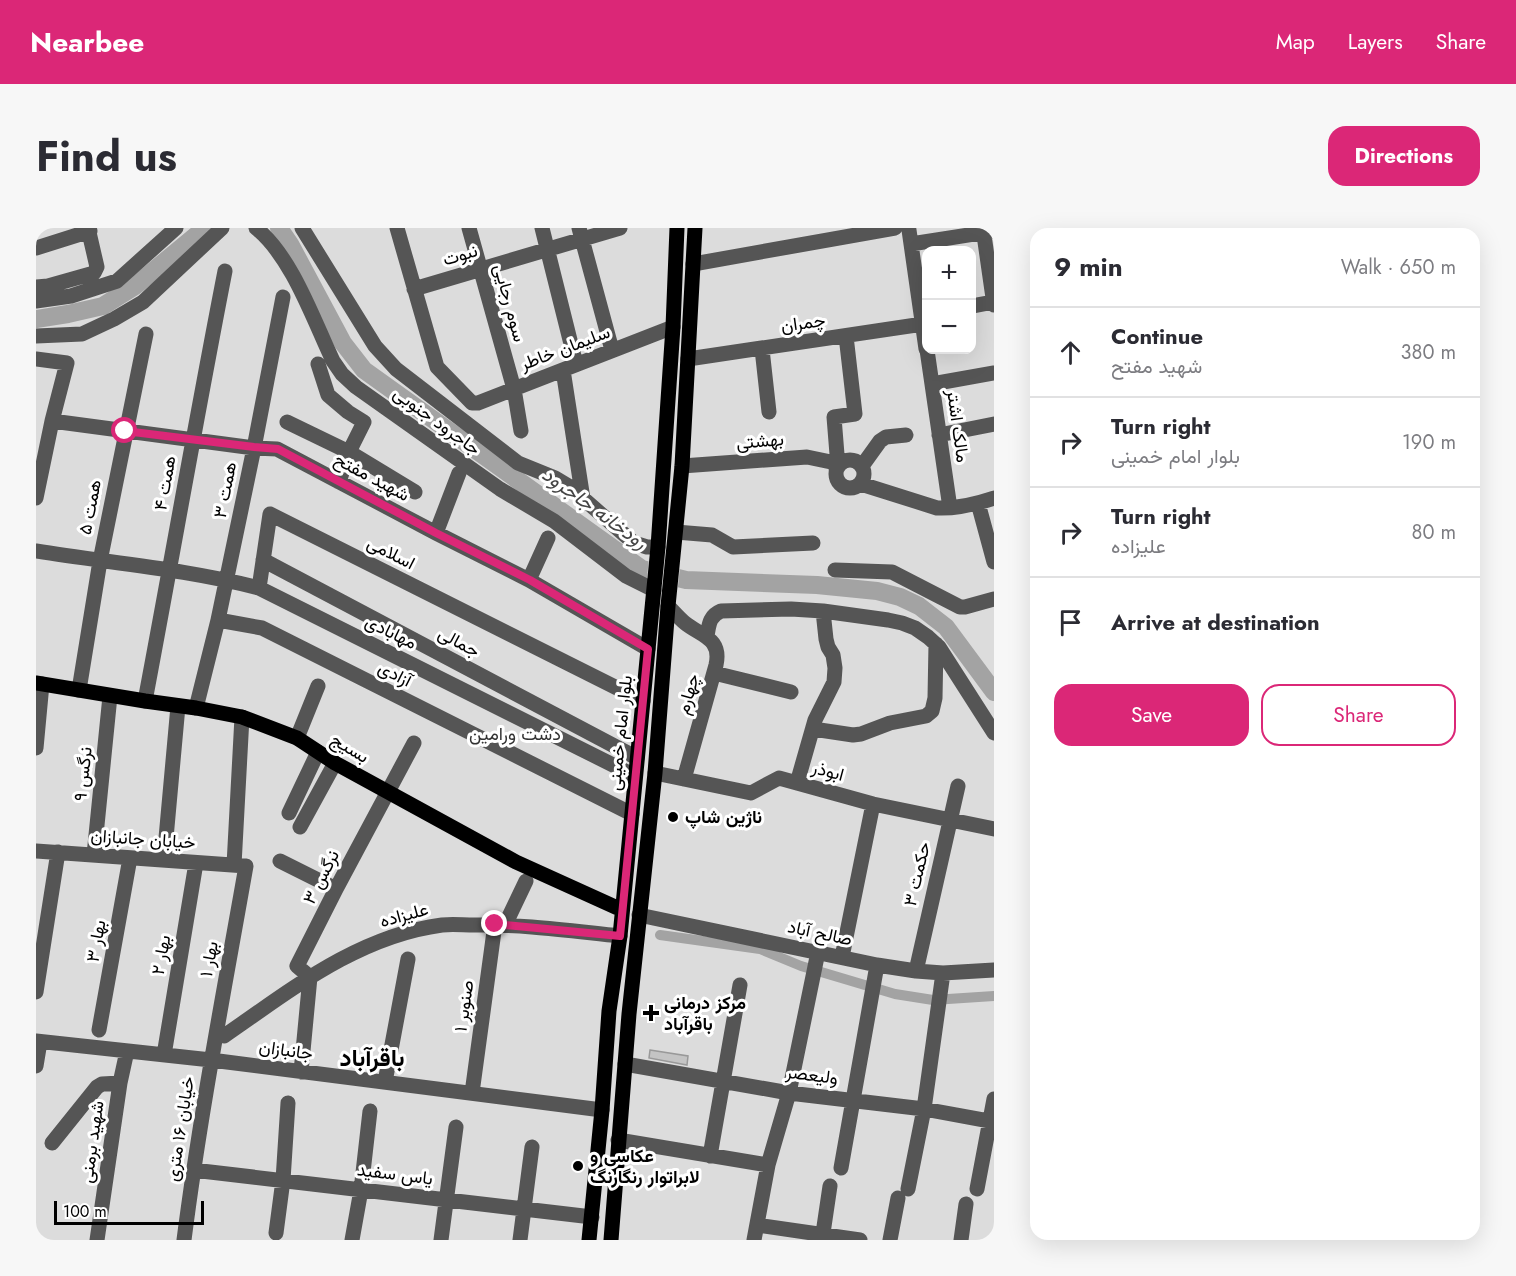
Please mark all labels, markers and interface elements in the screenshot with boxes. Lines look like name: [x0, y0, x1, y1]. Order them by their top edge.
text: Nearbee: [30, 22, 144, 63]
text: Map: [1276, 27, 1315, 57]
text: Layers: [1348, 27, 1403, 57]
text: Share: [1436, 27, 1486, 57]
text: Find us: [36, 126, 177, 187]
button: Directions: [1328, 126, 1480, 186]
street label: نبوت: [439, 237, 481, 273]
map controls: [922, 246, 976, 354]
button: +: [922, 246, 976, 300]
text: 9 min: [1054, 248, 1123, 286]
text: Walk · 650 m: [1341, 253, 1456, 282]
street label: سوم رجایی: [487, 261, 533, 345]
button: −: [922, 300, 976, 354]
street label: چمران: [779, 307, 827, 339]
street label: سلیمان خاطر: [515, 319, 614, 377]
text: Continue: [1111, 320, 1203, 352]
icon: ahead: [1054, 336, 1087, 369]
text: 380 m: [1401, 338, 1456, 367]
text: شهید مفتح: [1111, 352, 1202, 381]
street label: جاجرود جنوبی: [388, 380, 486, 462]
street label: مالک اشتر: [940, 387, 976, 464]
text: Turn right: [1111, 410, 1211, 442]
route start: [111, 417, 137, 443]
street label: بهشتی: [735, 426, 785, 456]
icon: right: [1054, 426, 1087, 459]
text: 190 m: [1402, 428, 1456, 457]
text: بلوار امام خمینی: [1111, 442, 1240, 471]
street label: شهید مفتح: [330, 446, 414, 508]
street label: همت ۴: [147, 454, 183, 512]
street label: همت ۳: [207, 460, 243, 520]
water label: رودخانه جاجرود: [536, 460, 653, 557]
street label: همت ۵: [72, 477, 108, 537]
text: Turn right: [1111, 500, 1211, 532]
icon: right: [1054, 516, 1087, 549]
text: 80 m: [1411, 518, 1456, 547]
street label: اسلامی: [362, 530, 420, 576]
text: علیزاده: [1111, 532, 1166, 561]
icon: arrive: [1054, 606, 1087, 639]
text: Arrive at destination: [1111, 606, 1320, 638]
street label: مهابادی: [361, 608, 421, 656]
street label: جمالی: [433, 620, 485, 664]
street label: آزادی: [374, 655, 418, 694]
street label: چهارم: [670, 671, 706, 717]
street label: بلوار امام خمینی: [601, 674, 639, 792]
button: Save: [1054, 684, 1249, 746]
button: Share: [1261, 684, 1456, 746]
park label: دشت ورامین: [469, 721, 561, 747]
street label: بسیج: [326, 726, 374, 770]
street label: نرگس ۹: [67, 745, 99, 803]
street label: ابوذر: [808, 754, 847, 788]
place label: ناژین شاپ: [685, 804, 762, 830]
marker: ناژین شاپ: [666, 810, 680, 824]
street label: خیابان جانبازان: [90, 822, 196, 856]
street label: حکمت ۳: [897, 839, 937, 909]
street label: نرگس ۳: [296, 845, 346, 909]
street label: علیزاده: [377, 896, 431, 934]
route end: [481, 910, 507, 936]
street label: صالح آباد: [785, 913, 855, 953]
street label: بهار ۳: [80, 918, 112, 964]
street label: بهار ۲: [145, 933, 177, 977]
street label: بهار ۱: [193, 939, 225, 979]
street label: صنوبر ۱: [448, 978, 480, 1034]
place label: مرکز درمانی باقرآباد: [664, 990, 746, 1037]
marker: مرکز درمانی باقرآباد: [642, 1004, 660, 1022]
street label: جانبازان: [257, 1033, 315, 1067]
district label: باقرآباد: [339, 1040, 405, 1075]
street label: ولیعصر: [783, 1059, 840, 1091]
street label: خیابان ۱۶ متری: [159, 1075, 201, 1183]
street label: شهید برمنی: [73, 1099, 111, 1185]
place label: عکاسی و لابراتوار رنگارنگ: [590, 1143, 700, 1190]
street label: یاس سفید: [356, 1156, 434, 1192]
marker: عکاسی و لابراتوار رنگارنگ: [571, 1159, 585, 1173]
scale bar: [54, 1198, 204, 1226]
text: 100 m: [63, 1200, 107, 1223]

